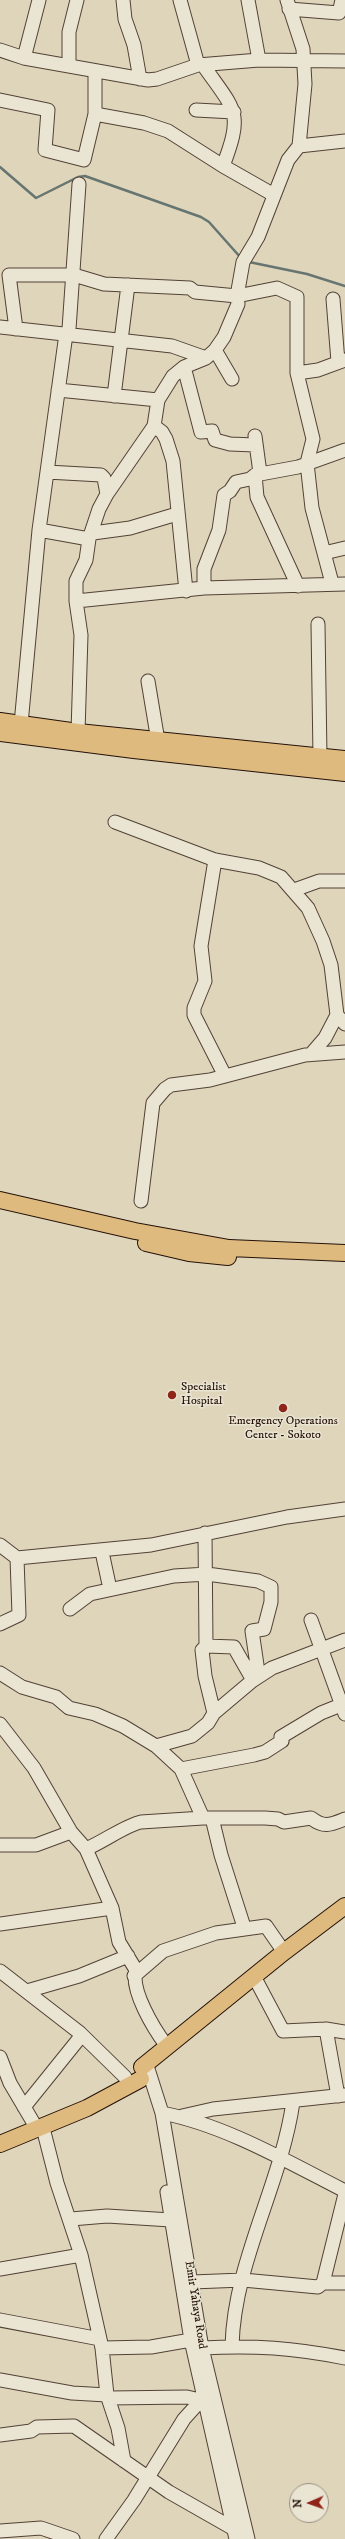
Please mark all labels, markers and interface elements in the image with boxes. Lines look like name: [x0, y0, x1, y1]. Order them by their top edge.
place label: Specialist Hospital: [181, 1381, 226, 1409]
marker: Specialist Hospital: [166, 1389, 178, 1401]
marker: Emergency Operations Center - Sokoto: [277, 1402, 289, 1414]
place label: Emergency Operations Center - Sokoto: [228, 1415, 338, 1443]
street label: Emir Yahaya Road: [181, 2260, 209, 2350]
north arrow: [289, 2483, 329, 2523]
text: N: [291, 2499, 305, 2508]

